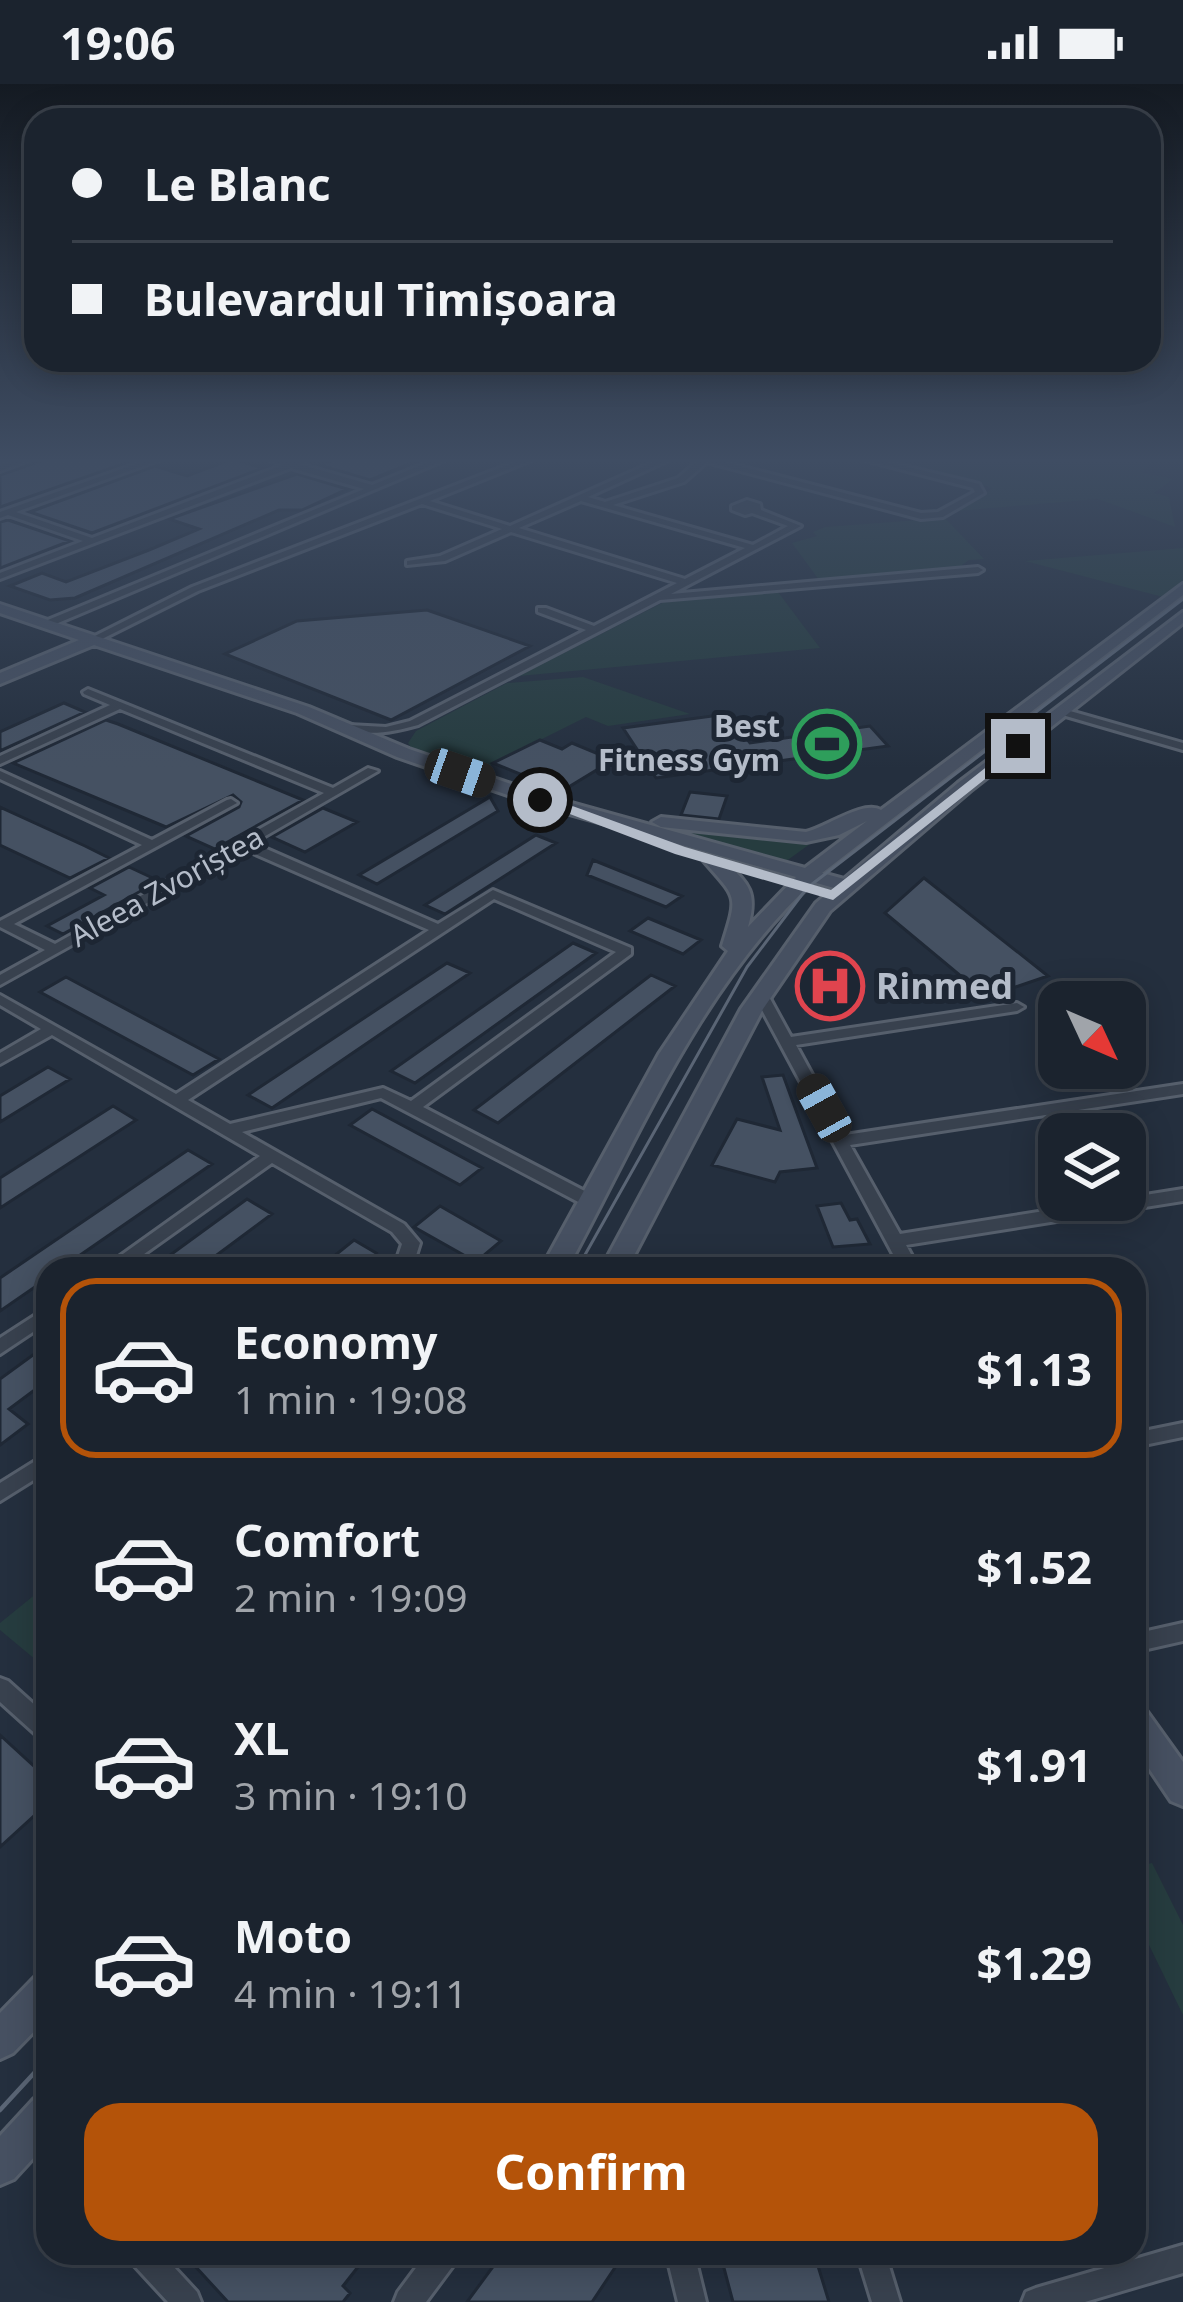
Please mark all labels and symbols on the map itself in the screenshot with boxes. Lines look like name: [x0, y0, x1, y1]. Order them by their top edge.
place label: Best Fitness Gym: [598, 705, 780, 780]
sports icon: Best Fitness Gym: [792, 709, 862, 779]
route end: [991, 719, 1045, 773]
car: [420, 744, 500, 802]
route start: [513, 773, 567, 827]
street label: Aleea Zvoriștea: [62, 816, 270, 956]
hospital icon: Rinmed: [795, 951, 865, 1021]
place label: Rinmed: [876, 961, 1013, 1010]
north arrow: [1038, 981, 1146, 1089]
car: [791, 1068, 857, 1148]

